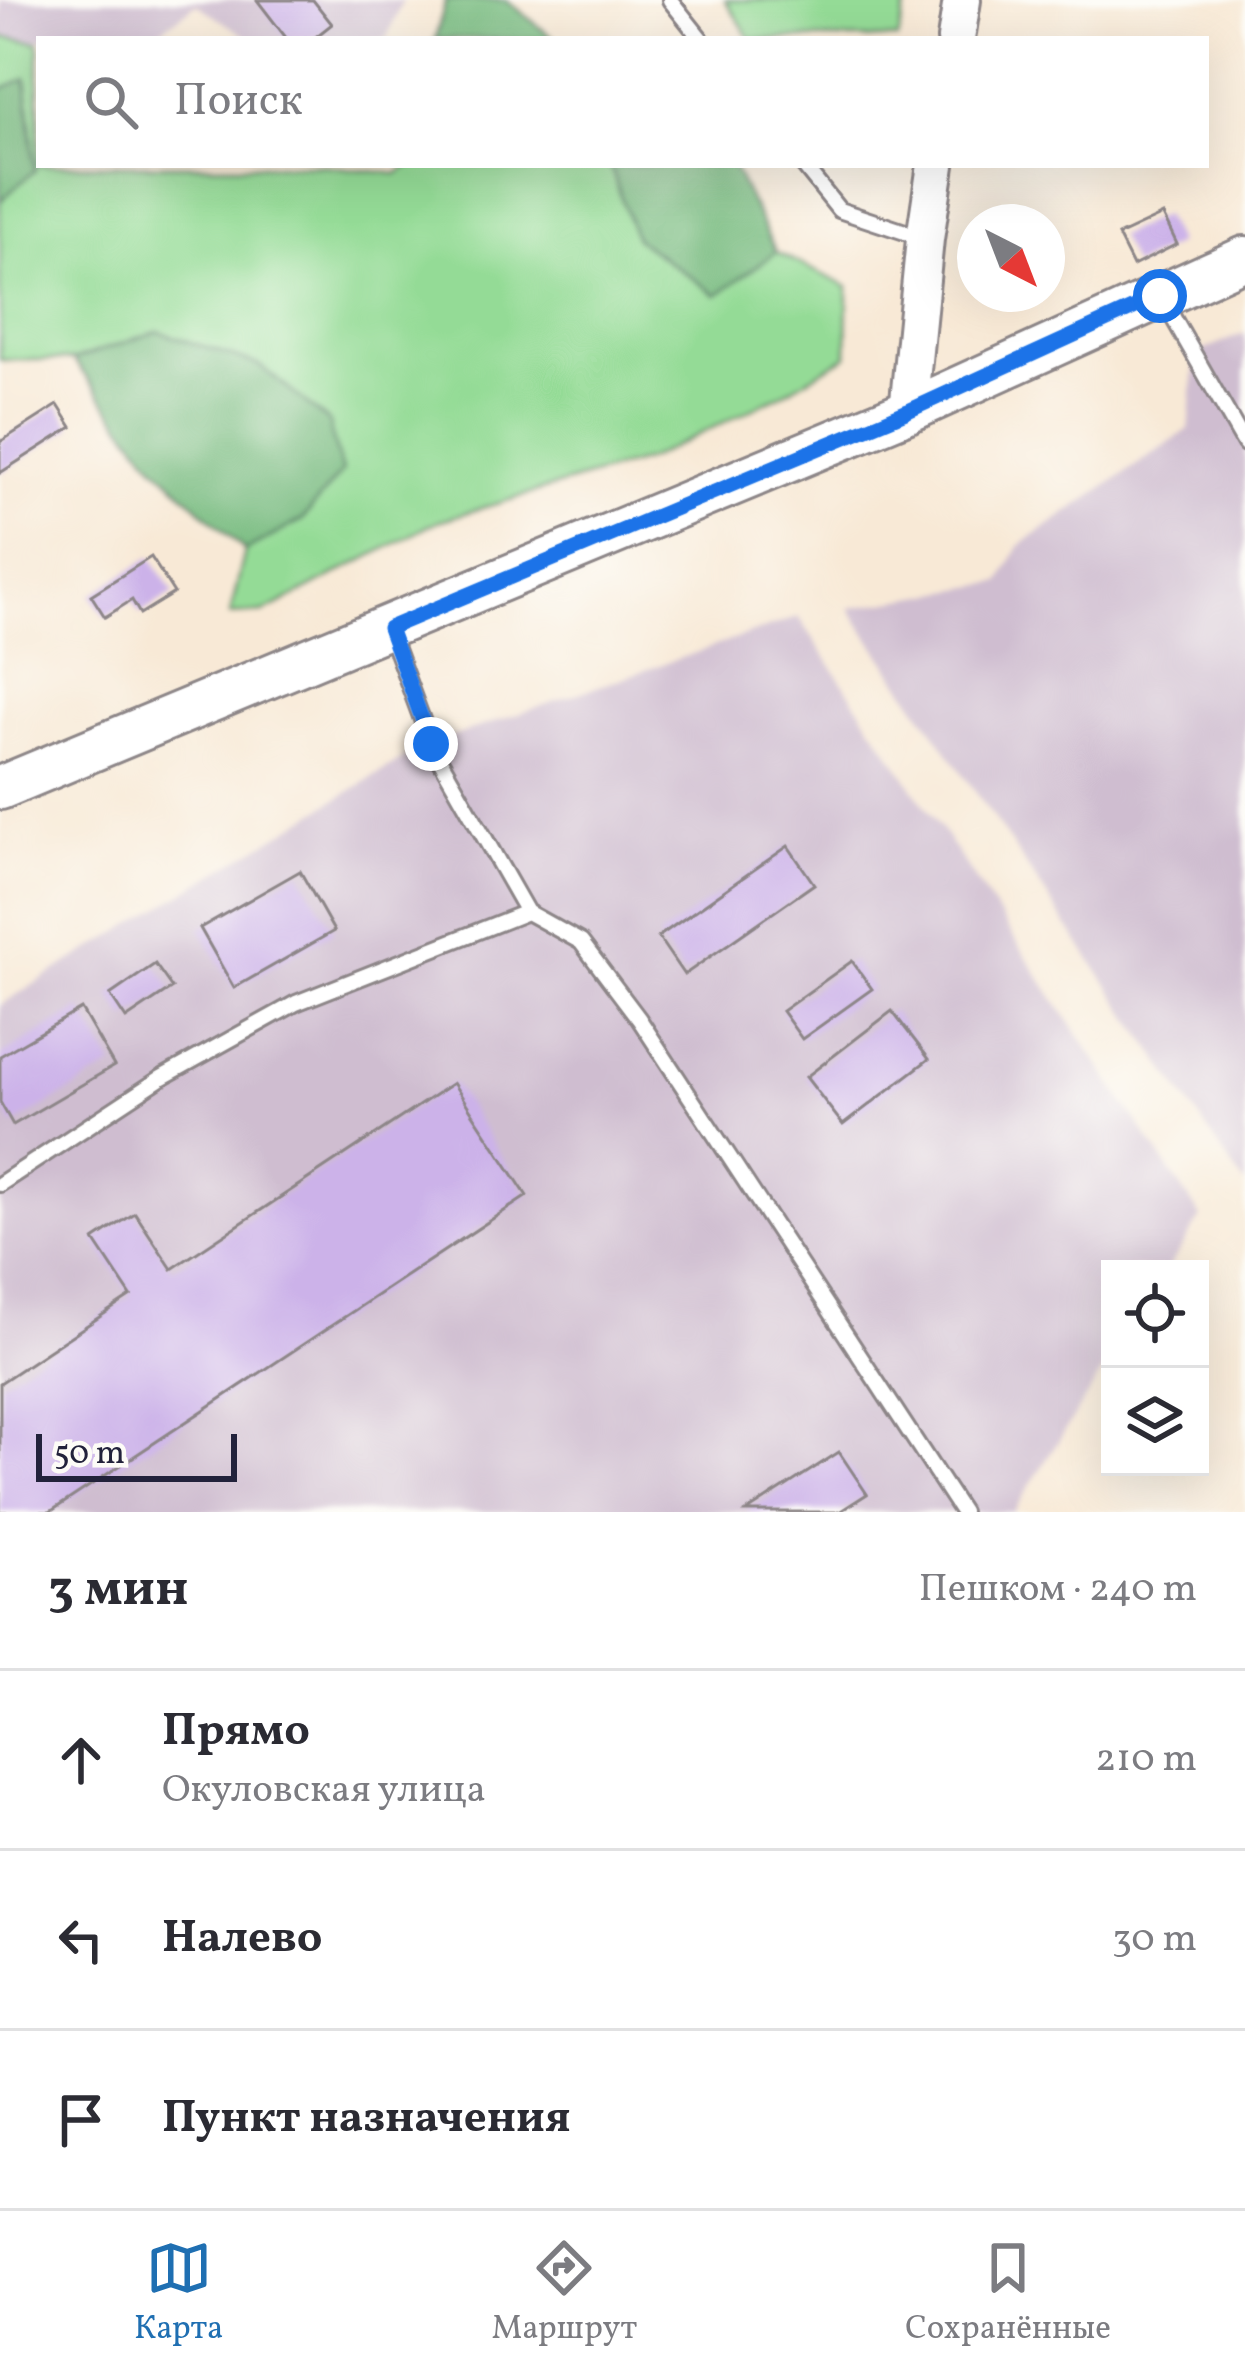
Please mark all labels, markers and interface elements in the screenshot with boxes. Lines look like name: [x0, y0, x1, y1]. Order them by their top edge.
search box: [36, 36, 1209, 168]
icon: search: [78, 69, 144, 135]
text: Поиск: [174, 71, 303, 134]
north arrow: [957, 204, 1065, 312]
route start: [1133, 269, 1187, 323]
route end: [404, 717, 458, 771]
map controls: [1101, 1260, 1209, 1476]
button: locate: [1101, 1260, 1209, 1368]
button: layers: [1101, 1368, 1209, 1476]
scale bar: [36, 1428, 237, 1481]
text: 50 m: [54, 1432, 125, 1478]
text: 3 мин: [48, 1555, 188, 1626]
text: Пешком · 240 m: [919, 1563, 1197, 1617]
text: Прямо: [162, 1701, 310, 1764]
icon: ahead: [48, 1727, 114, 1793]
text: 210 m: [1095, 1733, 1197, 1787]
text: Окуловская улица: [162, 1764, 486, 1818]
icon: left: [48, 1907, 114, 1973]
text: Налево: [162, 1908, 323, 1971]
text: 30 m: [1112, 1913, 1197, 1967]
icon: arrive: [48, 2087, 114, 2153]
text: Пункт назначения: [162, 2088, 571, 2151]
tab: Карта: [134, 2235, 224, 2353]
tab: Маршрут: [492, 2235, 637, 2353]
tab: Сохранённые: [905, 2235, 1111, 2353]

